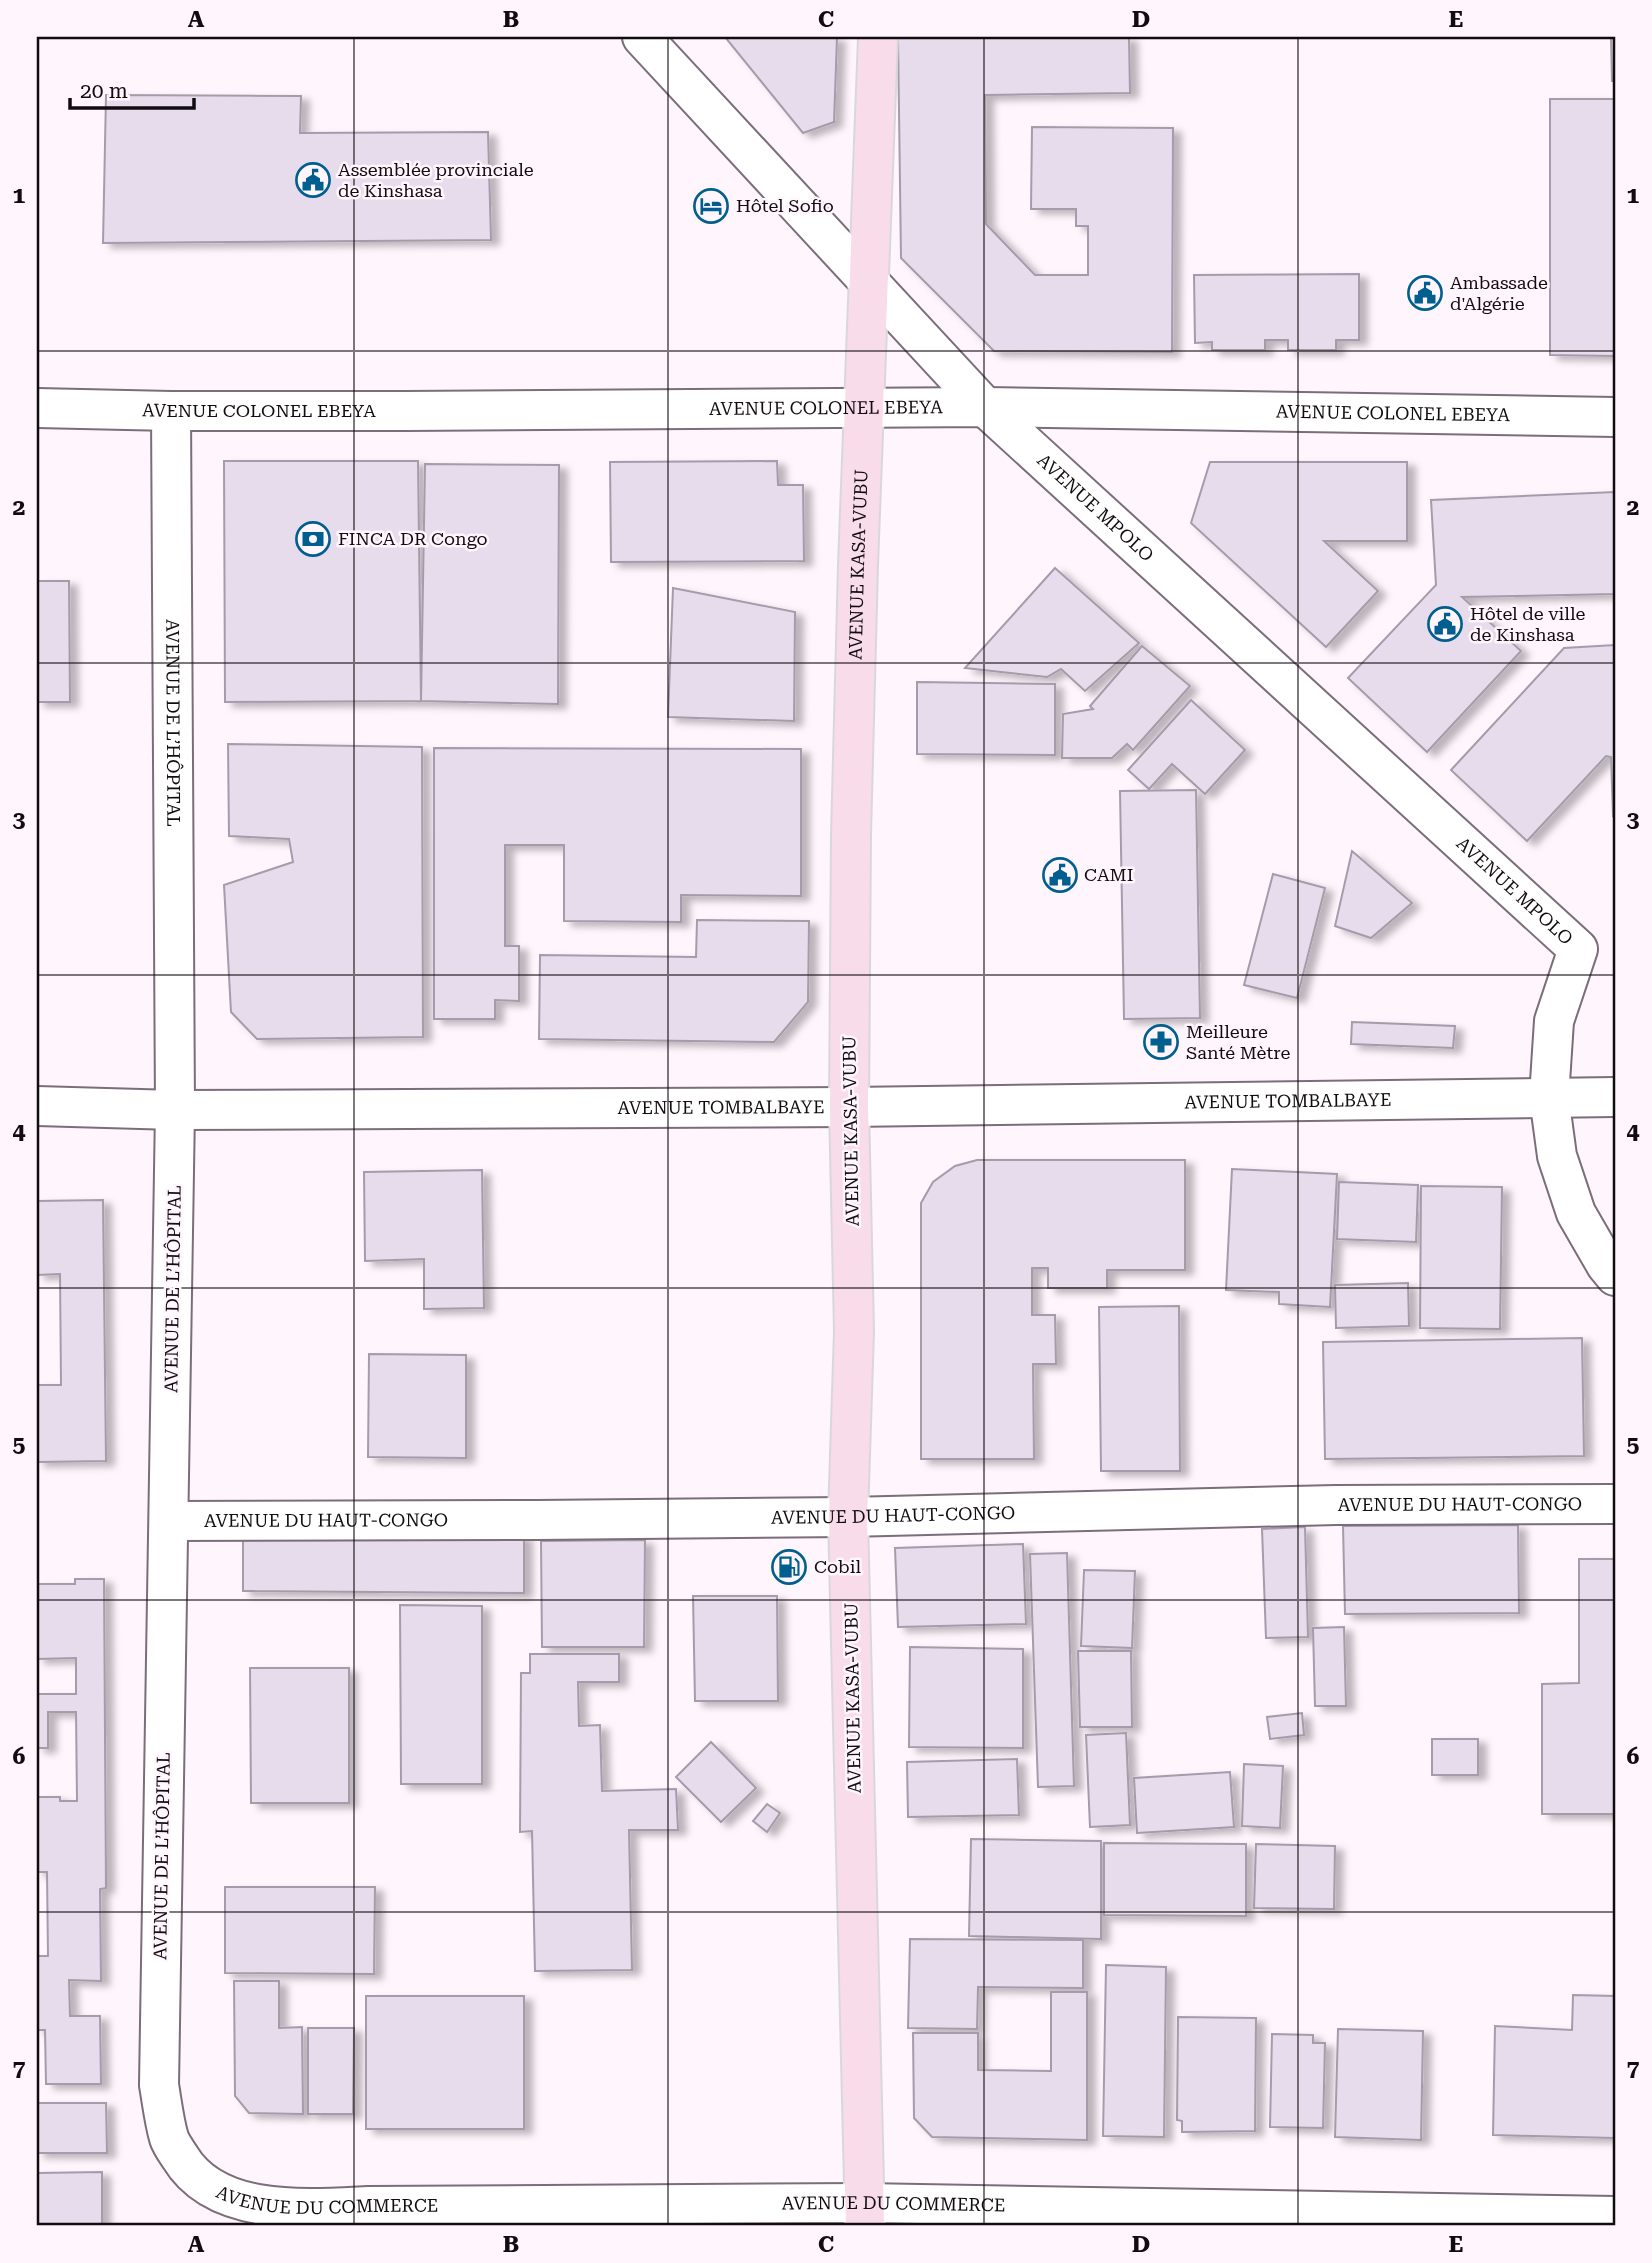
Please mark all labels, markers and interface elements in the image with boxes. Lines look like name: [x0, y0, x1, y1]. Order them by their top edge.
text: A: [188, 6, 205, 33]
text: B: [503, 6, 519, 33]
text: C: [818, 6, 834, 33]
text: D: [1132, 6, 1150, 33]
text: E: [1449, 6, 1463, 33]
scale bar: [70, 66, 194, 110]
text: 20 m: [80, 79, 128, 103]
place label: Assemblée provinciale de Kinshasa: [338, 159, 534, 201]
public building icon: Assemblée provinciale de Kinshasa: [294, 161, 332, 199]
text: 1: [13, 182, 26, 209]
text: 1: [1627, 182, 1640, 209]
hotel icon: Hôtel Sofio: [692, 187, 730, 225]
place label: Hôtel Sofio: [736, 195, 834, 216]
place label: Ambassade d'Algérie: [1450, 272, 1548, 314]
public building icon: Ambassade d'Algérie: [1406, 274, 1444, 312]
street label: AVENUE COLONEL EBEYA: [709, 396, 943, 419]
street label: AVENUE COLONEL EBEYA: [142, 399, 376, 421]
street label: AVENUE COLONEL EBEYA: [1276, 401, 1510, 425]
street label: AVENUE MPOLO: [1033, 449, 1158, 566]
street label: AVENUE KASA-VUBU: [845, 469, 872, 660]
text: 2: [13, 494, 25, 521]
text: 2: [1627, 494, 1639, 521]
bank icon: FINCA DR Congo: [294, 520, 332, 558]
place label: FINCA DR Congo: [338, 528, 487, 549]
place label: Hôtel de ville de Kinshasa: [1470, 603, 1585, 645]
public building icon: Hôtel de ville de Kinshasa: [1426, 605, 1464, 643]
street label: AVENUE DE L’HÔPITAL: [162, 619, 184, 827]
text: 3: [13, 806, 26, 833]
text: 3: [1627, 806, 1640, 833]
street label: AVENUE MPOLO: [1453, 832, 1577, 949]
public building icon: CAMI: [1041, 856, 1079, 894]
place label: CAMI: [1084, 864, 1133, 885]
place label: Meilleure Santé Mètre: [1186, 1021, 1290, 1063]
pharmacy icon: Meilleure Santé Mètre: [1142, 1023, 1180, 1061]
street label: AVENUE KASA-VUBU: [838, 1036, 863, 1227]
street label: AVENUE TOMBALBAYE: [1184, 1089, 1391, 1113]
street label: AVENUE TOMBALBAYE: [617, 1096, 824, 1118]
text: 4: [13, 1118, 26, 1145]
text: 4: [1627, 1118, 1640, 1145]
street label: AVENUE DE L’HÔPITAL: [160, 1185, 185, 1393]
text: 5: [13, 1431, 26, 1458]
text: 5: [1627, 1431, 1640, 1458]
street label: AVENUE DU HAUT-CONGO: [1338, 1493, 1582, 1515]
street label: AVENUE DU HAUT-CONGO: [771, 1502, 1015, 1528]
street label: AVENUE DU HAUT-CONGO: [204, 1509, 448, 1531]
fuel station icon: Cobil: [770, 1548, 808, 1586]
place label: Cobil: [814, 1556, 861, 1577]
street label: AVENUE KASA-VUBU: [840, 1603, 865, 1794]
text: 6: [13, 1743, 26, 1770]
text: 6: [1627, 1743, 1640, 1770]
street label: AVENUE DE L’HÔPITAL: [149, 1752, 174, 1960]
text: 7: [13, 2055, 26, 2082]
text: 7: [1627, 2055, 1640, 2082]
street label: AVENUE DU COMMERCE: [213, 2181, 438, 2218]
street label: AVENUE DU COMMERCE: [782, 2192, 1006, 2215]
text: A: [188, 2231, 205, 2258]
text: B: [503, 2231, 519, 2258]
text: C: [818, 2231, 834, 2258]
text: D: [1132, 2231, 1150, 2258]
text: E: [1449, 2231, 1463, 2258]

